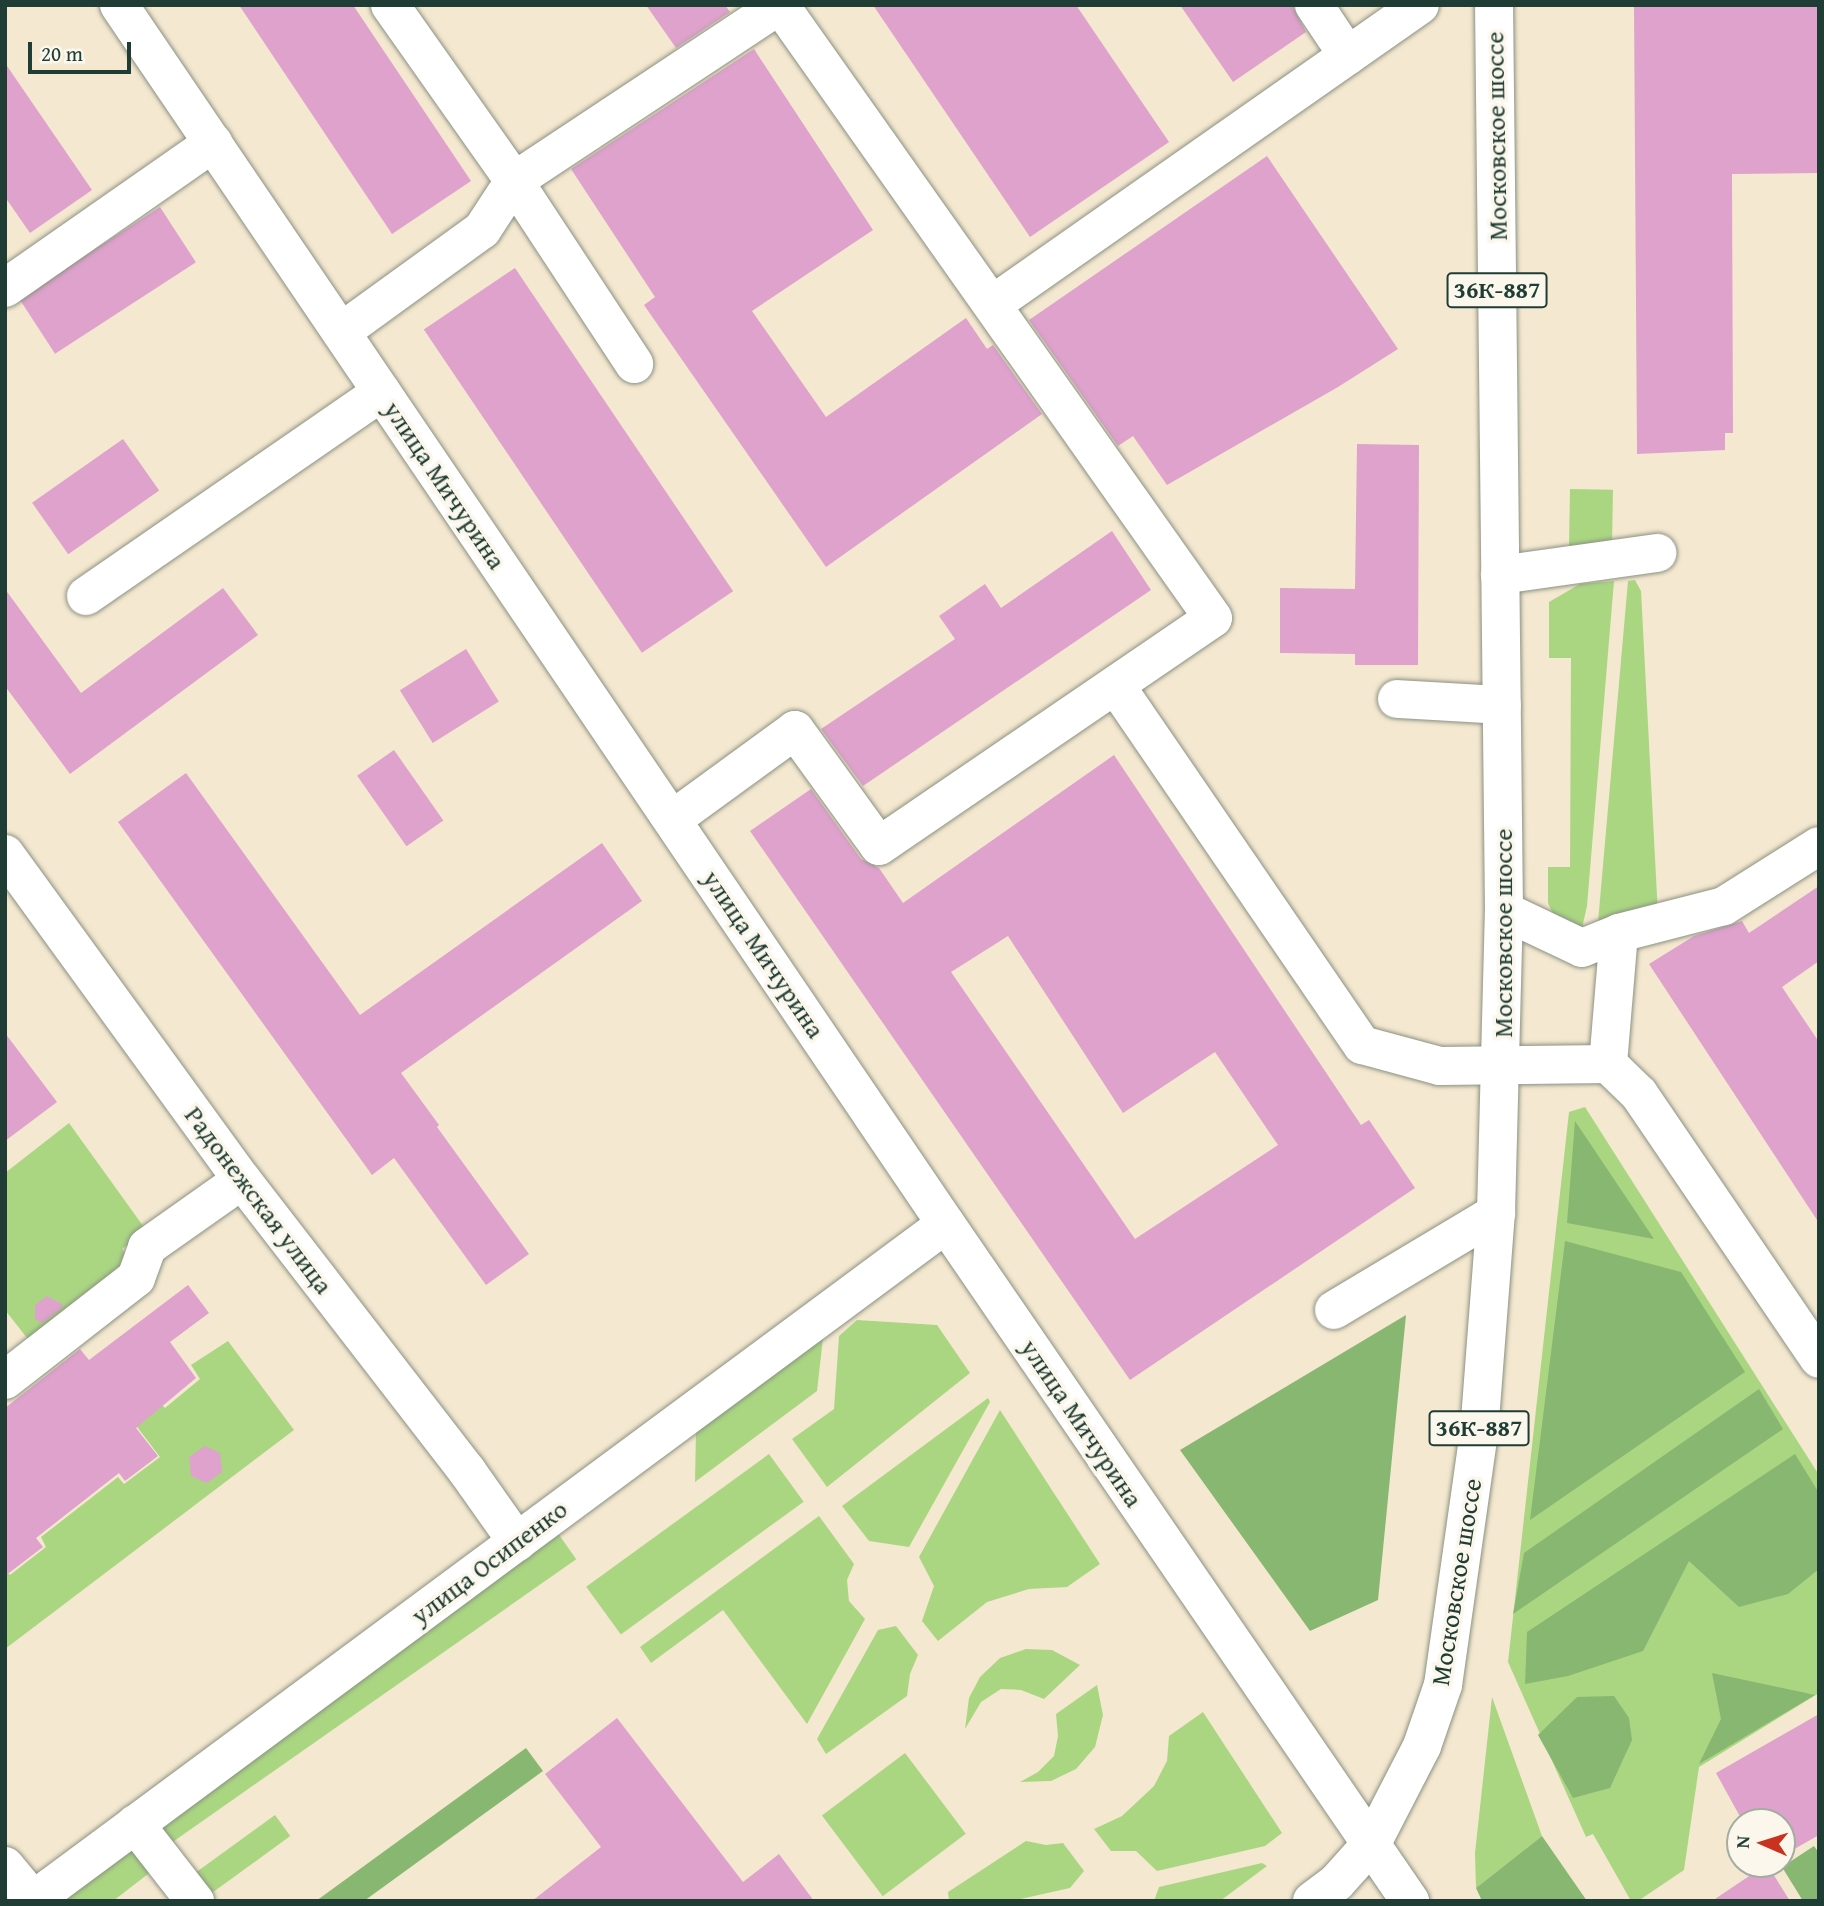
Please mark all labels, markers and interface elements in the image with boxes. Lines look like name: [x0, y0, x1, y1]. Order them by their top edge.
scale bar: [32, 28, 135, 72]
street label: Московское шоссе: [1479, 31, 1513, 241]
text: 20 m: [41, 38, 83, 69]
road number: 36К-887: [1446, 270, 1548, 310]
street label: улица Мичурина: [377, 395, 513, 575]
street label: Московское шоссе: [1487, 828, 1519, 1038]
street label: улица Мичурина: [696, 864, 832, 1044]
street label: Радонежская улица: [178, 1100, 340, 1300]
street label: улица Мичурина: [1014, 1333, 1150, 1513]
road number: 36К-887: [1428, 1408, 1530, 1448]
street label: Московское шоссе: [1424, 1476, 1488, 1688]
street label: улица Осипенко: [405, 1493, 573, 1631]
north arrow: [1726, 1808, 1796, 1878]
text: N: [1728, 1835, 1756, 1849]

